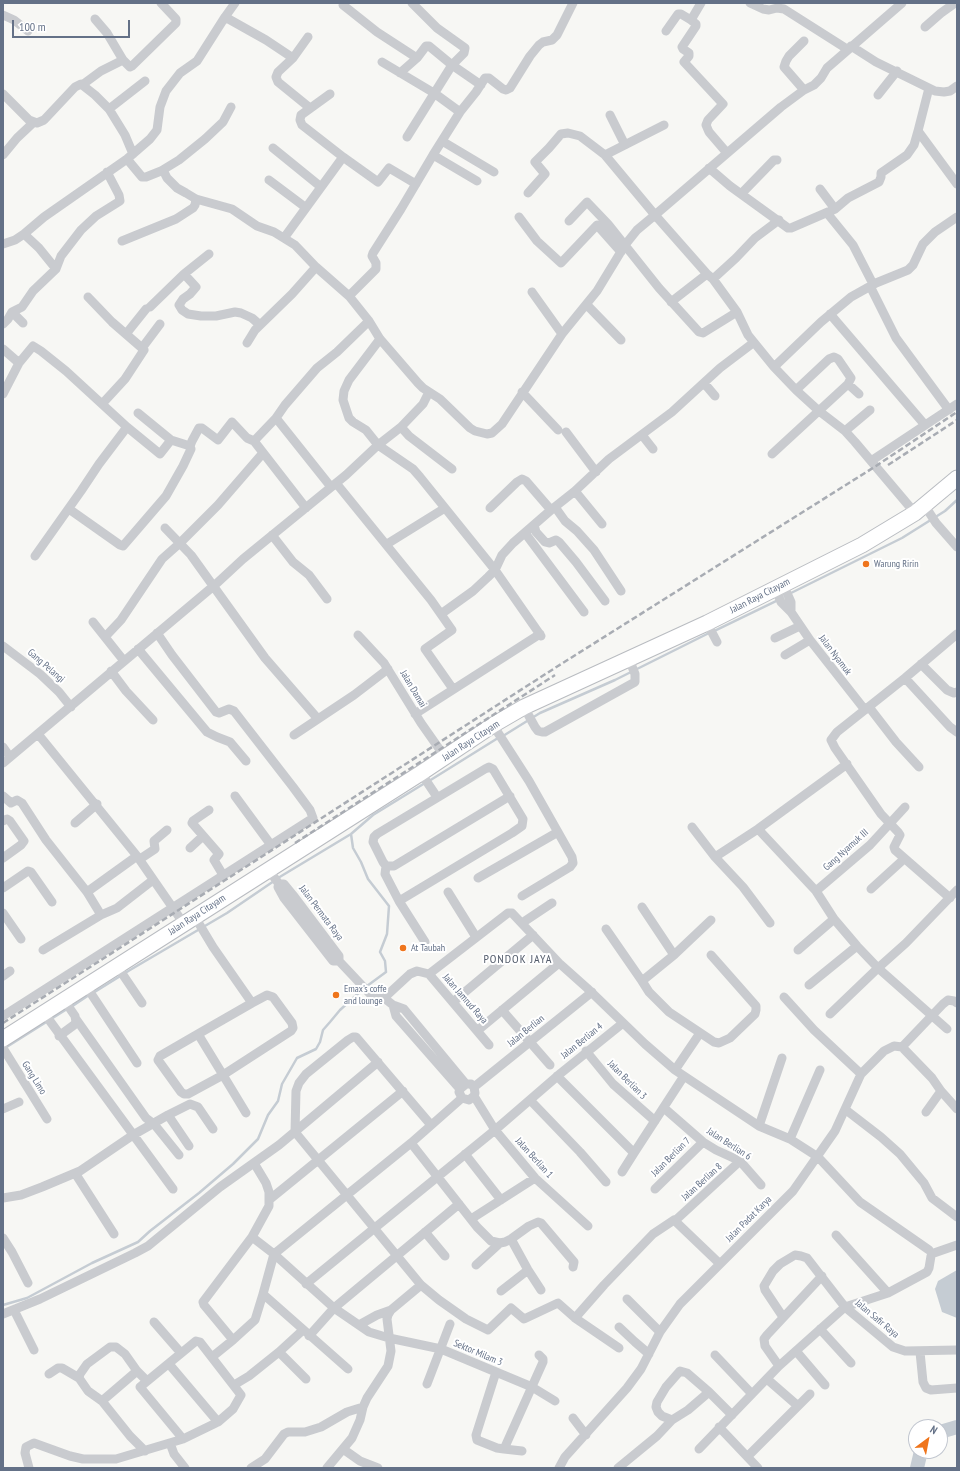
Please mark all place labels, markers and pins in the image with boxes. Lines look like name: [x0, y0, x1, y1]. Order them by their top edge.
place label: Warung Ririn: [874, 558, 919, 570]
marker: Warung Ririn: [861, 559, 871, 569]
place label: At Taubah: [411, 942, 445, 954]
marker: At Taubah: [398, 943, 408, 953]
place label: Emax's coffe and lounge: [344, 983, 387, 1006]
marker: Emax's coffe and lounge: [331, 990, 341, 1000]

